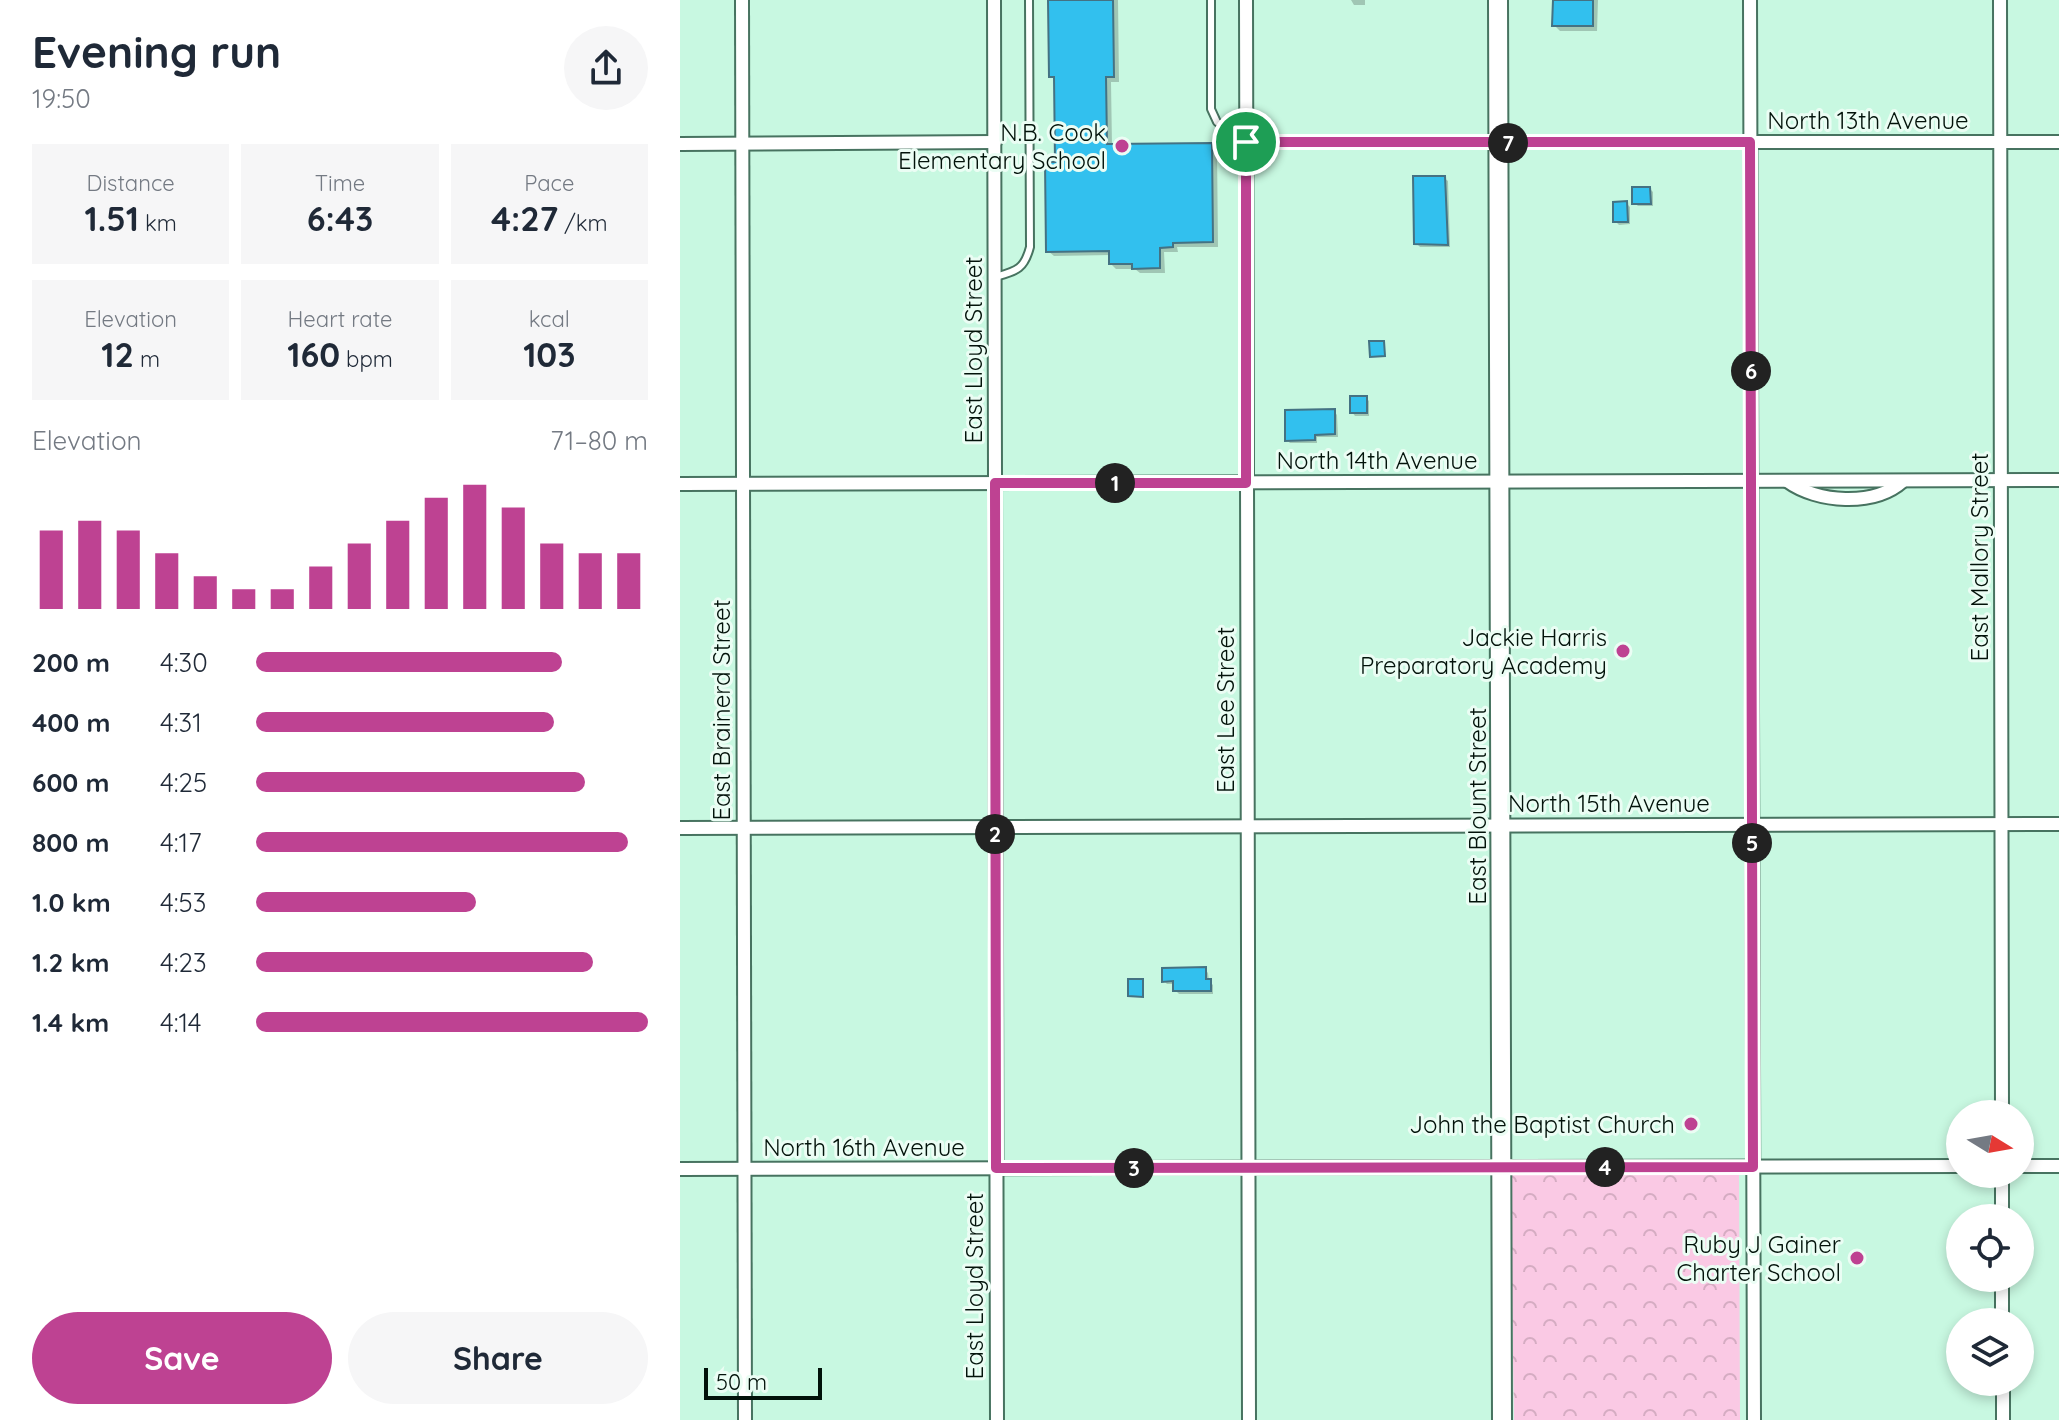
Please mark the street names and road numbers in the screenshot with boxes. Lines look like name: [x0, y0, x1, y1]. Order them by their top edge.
street label: North 13th Avenue: [1767, 105, 1969, 135]
street label: East Lloyd Street: [958, 257, 988, 443]
street label: North 14th Avenue: [1276, 445, 1478, 475]
street label: East Mallory Street: [1964, 453, 1994, 661]
street label: East Brainerd Street: [706, 599, 736, 821]
street label: East Lee Street: [1210, 627, 1240, 793]
street label: East Blount Street: [1462, 707, 1492, 905]
street label: North 15th Avenue: [1508, 788, 1710, 818]
street label: North 16th Avenue: [763, 1132, 965, 1162]
street label: East Lloyd Street: [959, 1193, 989, 1379]

